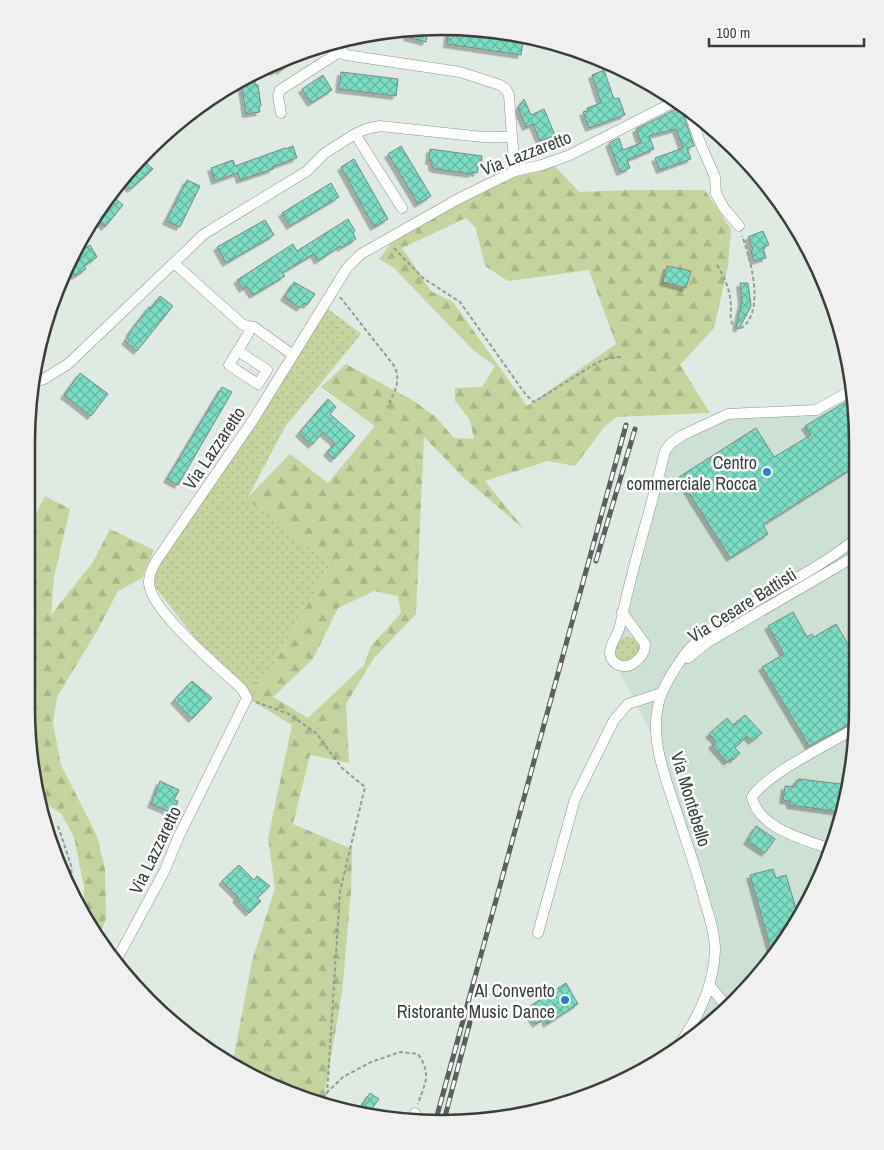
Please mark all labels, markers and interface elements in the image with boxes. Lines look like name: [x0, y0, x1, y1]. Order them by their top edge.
scale bar: [709, 15, 864, 47]
text: 100 m: [716, 22, 750, 43]
street label: Via Lazzaretto: [477, 124, 575, 182]
street label: Via Lazzaretto: [177, 402, 251, 494]
place label: Centro commerciale Rocca: [627, 450, 757, 496]
marker: Centro commerciale Rocca: [761, 466, 773, 478]
street label: Via Cesare Battisti: [683, 562, 801, 648]
street label: Via Montebello: [665, 748, 717, 850]
street label: Via Lazzaretto: [123, 802, 187, 898]
place label: Al Convento Ristorante Music Dance: [397, 978, 555, 1024]
marker: Al Convento Ristorante Music Dance: [559, 994, 571, 1006]

